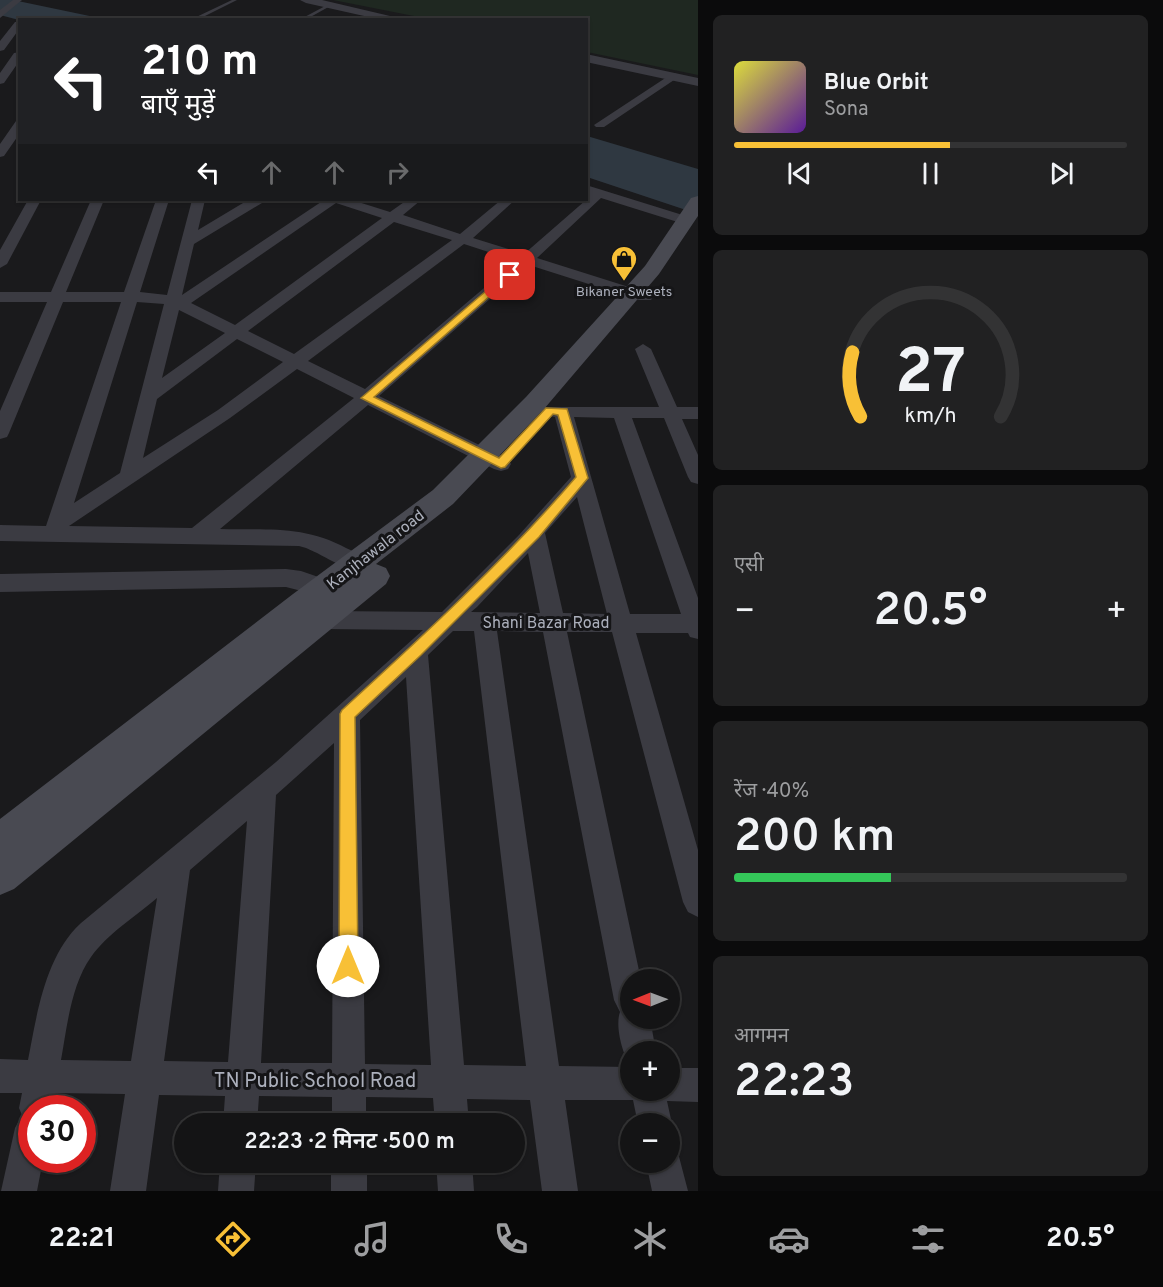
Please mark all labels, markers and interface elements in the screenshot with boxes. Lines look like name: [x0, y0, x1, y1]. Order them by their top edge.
text: 210 m: [141, 37, 258, 90]
icon: left: [42, 42, 120, 120]
text: Blue Orbit: [824, 70, 929, 97]
text: बाएँ मुड़ें: [141, 89, 215, 123]
text: Sona: [824, 97, 869, 123]
icon: left: [192, 156, 225, 189]
icon: ahead: [255, 156, 288, 189]
icon: ahead: [318, 156, 351, 189]
icon: right: [381, 156, 414, 189]
icon: previous: [783, 157, 816, 190]
icon: pause: [914, 157, 947, 190]
icon: next: [1045, 157, 1078, 190]
shop icon: Bikaner Sweets: [609, 244, 639, 282]
pin: [484, 249, 535, 300]
icon: arrive: [493, 258, 526, 291]
place label: Bikaner Sweets: [576, 284, 672, 301]
text: 27: [895, 336, 966, 415]
text: km/h: [904, 404, 957, 431]
street label: Kanjhawala road: [323, 506, 429, 595]
text: एसी: [734, 553, 764, 579]
text: 20.5°: [874, 584, 987, 641]
text: −: [734, 592, 755, 634]
text: +: [1106, 592, 1127, 634]
street label: Shani Bazar Road: [483, 614, 609, 634]
text: रेंज · 40%: [734, 779, 809, 805]
text: 200 km: [734, 810, 895, 867]
position arrow: [316, 934, 380, 998]
north arrow: [620, 969, 680, 1029]
map controls: [620, 969, 680, 1173]
text: आगमन: [734, 1024, 789, 1050]
button: +: [620, 1041, 680, 1101]
text: 22:23: [734, 1055, 854, 1112]
street label: TN Public School Road: [214, 1069, 416, 1095]
speed limit sign: 30: [18, 1095, 96, 1173]
button: −: [620, 1113, 680, 1173]
text: 22:23 · 2 मिनट · 500 m: [244, 1129, 455, 1156]
icon: directions: [212, 1218, 254, 1260]
icon: music: [351, 1218, 393, 1260]
icon: phone: [490, 1218, 532, 1260]
icon: climate: [629, 1218, 671, 1260]
icon: car: [768, 1218, 810, 1260]
icon: filters: [907, 1218, 949, 1260]
text: 22:21: [48, 1222, 115, 1256]
text: 20.5°: [1046, 1222, 1115, 1256]

